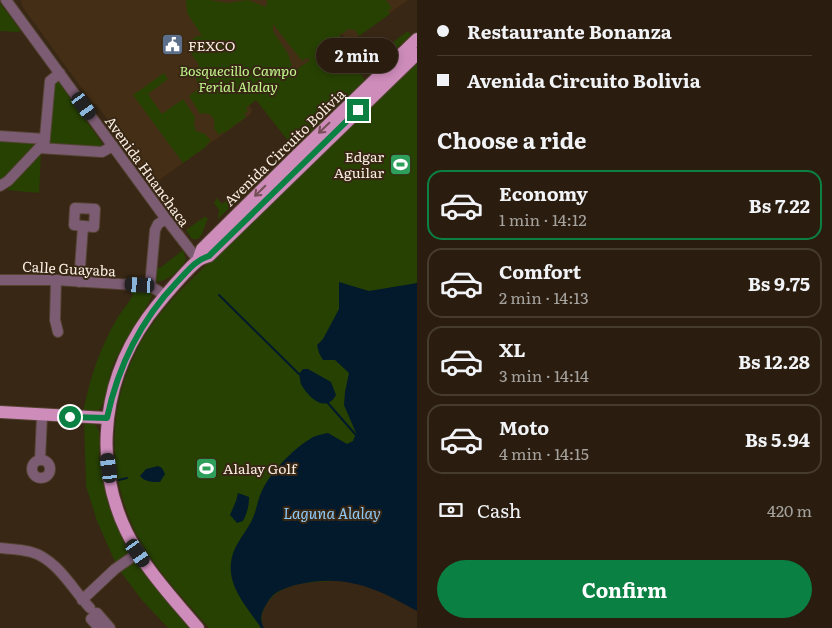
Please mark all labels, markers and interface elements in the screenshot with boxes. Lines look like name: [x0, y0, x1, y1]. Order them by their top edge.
text: Restaurante Bonanza: [467, 17, 672, 45]
public building icon: FEXCO: [160, 33, 184, 57]
place label: FEXCO: [188, 35, 235, 55]
callout: 2 min: [317, 38, 399, 72]
text: 2 min: [335, 43, 379, 67]
park label: Bosquecillo Campo Ferial Alalay: [179, 60, 297, 96]
text: Avenida Circuito Bolivia: [467, 66, 701, 94]
street label: Avenida Circuito Bolivia: [219, 83, 349, 210]
car: [69, 89, 98, 123]
route end: [347, 99, 369, 121]
street label: Avenida Huanchaca: [101, 112, 195, 231]
one-way arrow: [318, 122, 331, 134]
text: Choose a ride: [437, 123, 586, 156]
place label: Edgar Aguilar: [334, 146, 384, 182]
sports icon: Edgar Aguilar: [388, 152, 412, 176]
text: Economy: [499, 179, 588, 207]
icon: car: [439, 183, 484, 228]
one-way arrow: [254, 185, 266, 197]
text: Bs 7.22: [749, 191, 810, 219]
text: 1 min · 14:12: [499, 207, 587, 231]
street label: Calle Guayaba: [22, 256, 117, 280]
text: Comfort: [499, 257, 581, 285]
icon: car: [439, 261, 484, 306]
text: Bs 9.75: [748, 269, 810, 297]
car: [124, 277, 155, 293]
text: 2 min · 14:13: [499, 285, 589, 309]
text: XL: [499, 335, 526, 363]
icon: car: [439, 339, 484, 384]
text: Bs 12.28: [738, 347, 810, 375]
text: 3 min · 14:14: [499, 363, 589, 387]
route start: [59, 406, 81, 428]
text: Moto: [499, 413, 549, 441]
icon: car: [439, 417, 484, 462]
text: Bs 5.94: [745, 425, 810, 453]
text: 4 min · 14:15: [499, 441, 589, 465]
car: [99, 452, 118, 484]
sports icon: Alalay Golf: [195, 456, 219, 480]
place label: Alalay Golf: [223, 458, 298, 478]
icon: cash: [437, 496, 465, 524]
text: Cash: [477, 496, 521, 524]
text: 420 m: [767, 498, 812, 522]
water label: Laguna Alalay: [283, 501, 381, 524]
car: [123, 536, 152, 570]
button: Confirm: [437, 560, 812, 618]

